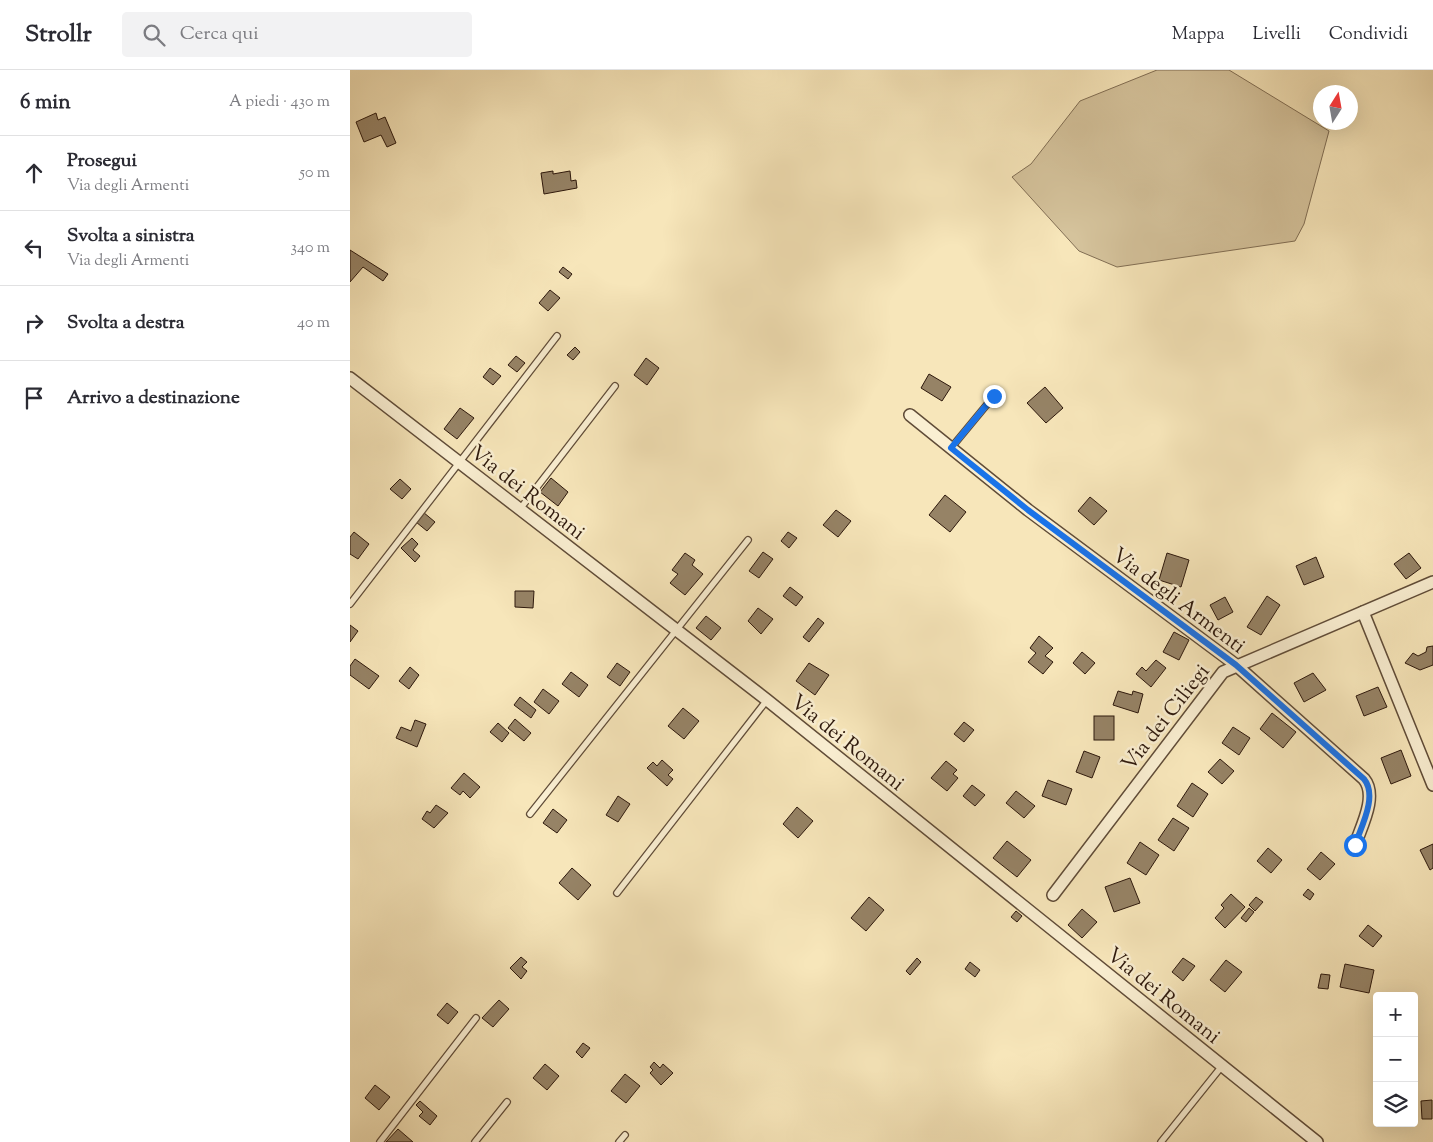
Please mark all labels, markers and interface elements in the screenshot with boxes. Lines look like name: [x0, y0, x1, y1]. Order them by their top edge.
search box: [122, 12, 472, 57]
text: Strollr: [25, 18, 92, 52]
icon: search: [140, 21, 168, 49]
text: Cerca qui: [180, 21, 259, 48]
text: Mappa: [1172, 22, 1225, 48]
text: Livelli: [1253, 22, 1301, 48]
text: Condividi: [1329, 22, 1408, 48]
north arrow: [1313, 85, 1358, 130]
text: 6 min: [20, 88, 71, 118]
text: A piedi · 430 m: [229, 91, 330, 114]
text: Prosegui: [67, 148, 137, 175]
icon: ahead: [20, 159, 48, 187]
text: 50 m: [299, 162, 330, 185]
text: Via degli Armenti: [67, 175, 189, 198]
text: Svolta a sinistra: [67, 223, 195, 250]
icon: left: [20, 234, 48, 262]
text: 340 m: [291, 237, 330, 260]
text: Via degli Armenti: [67, 250, 189, 273]
icon: right: [20, 309, 48, 337]
text: Svolta a destra: [67, 310, 184, 337]
text: 40 m: [297, 312, 330, 335]
icon: arrive: [20, 384, 48, 412]
text: Arrivo a destinazione: [67, 385, 240, 412]
route end: [983, 385, 1006, 408]
street label: Via dei Romani: [463, 439, 591, 548]
street label: Via degli Armenti: [1105, 541, 1251, 662]
street label: Via dei Ciliegi: [1115, 659, 1218, 778]
street label: Via dei Romani: [783, 688, 910, 799]
route start: [1344, 834, 1367, 857]
street label: Via dei Romani: [1099, 941, 1226, 1052]
map controls: [1373, 992, 1418, 1127]
button: +: [1373, 992, 1418, 1037]
button: −: [1373, 1037, 1418, 1082]
button: layers: [1373, 1082, 1418, 1127]

